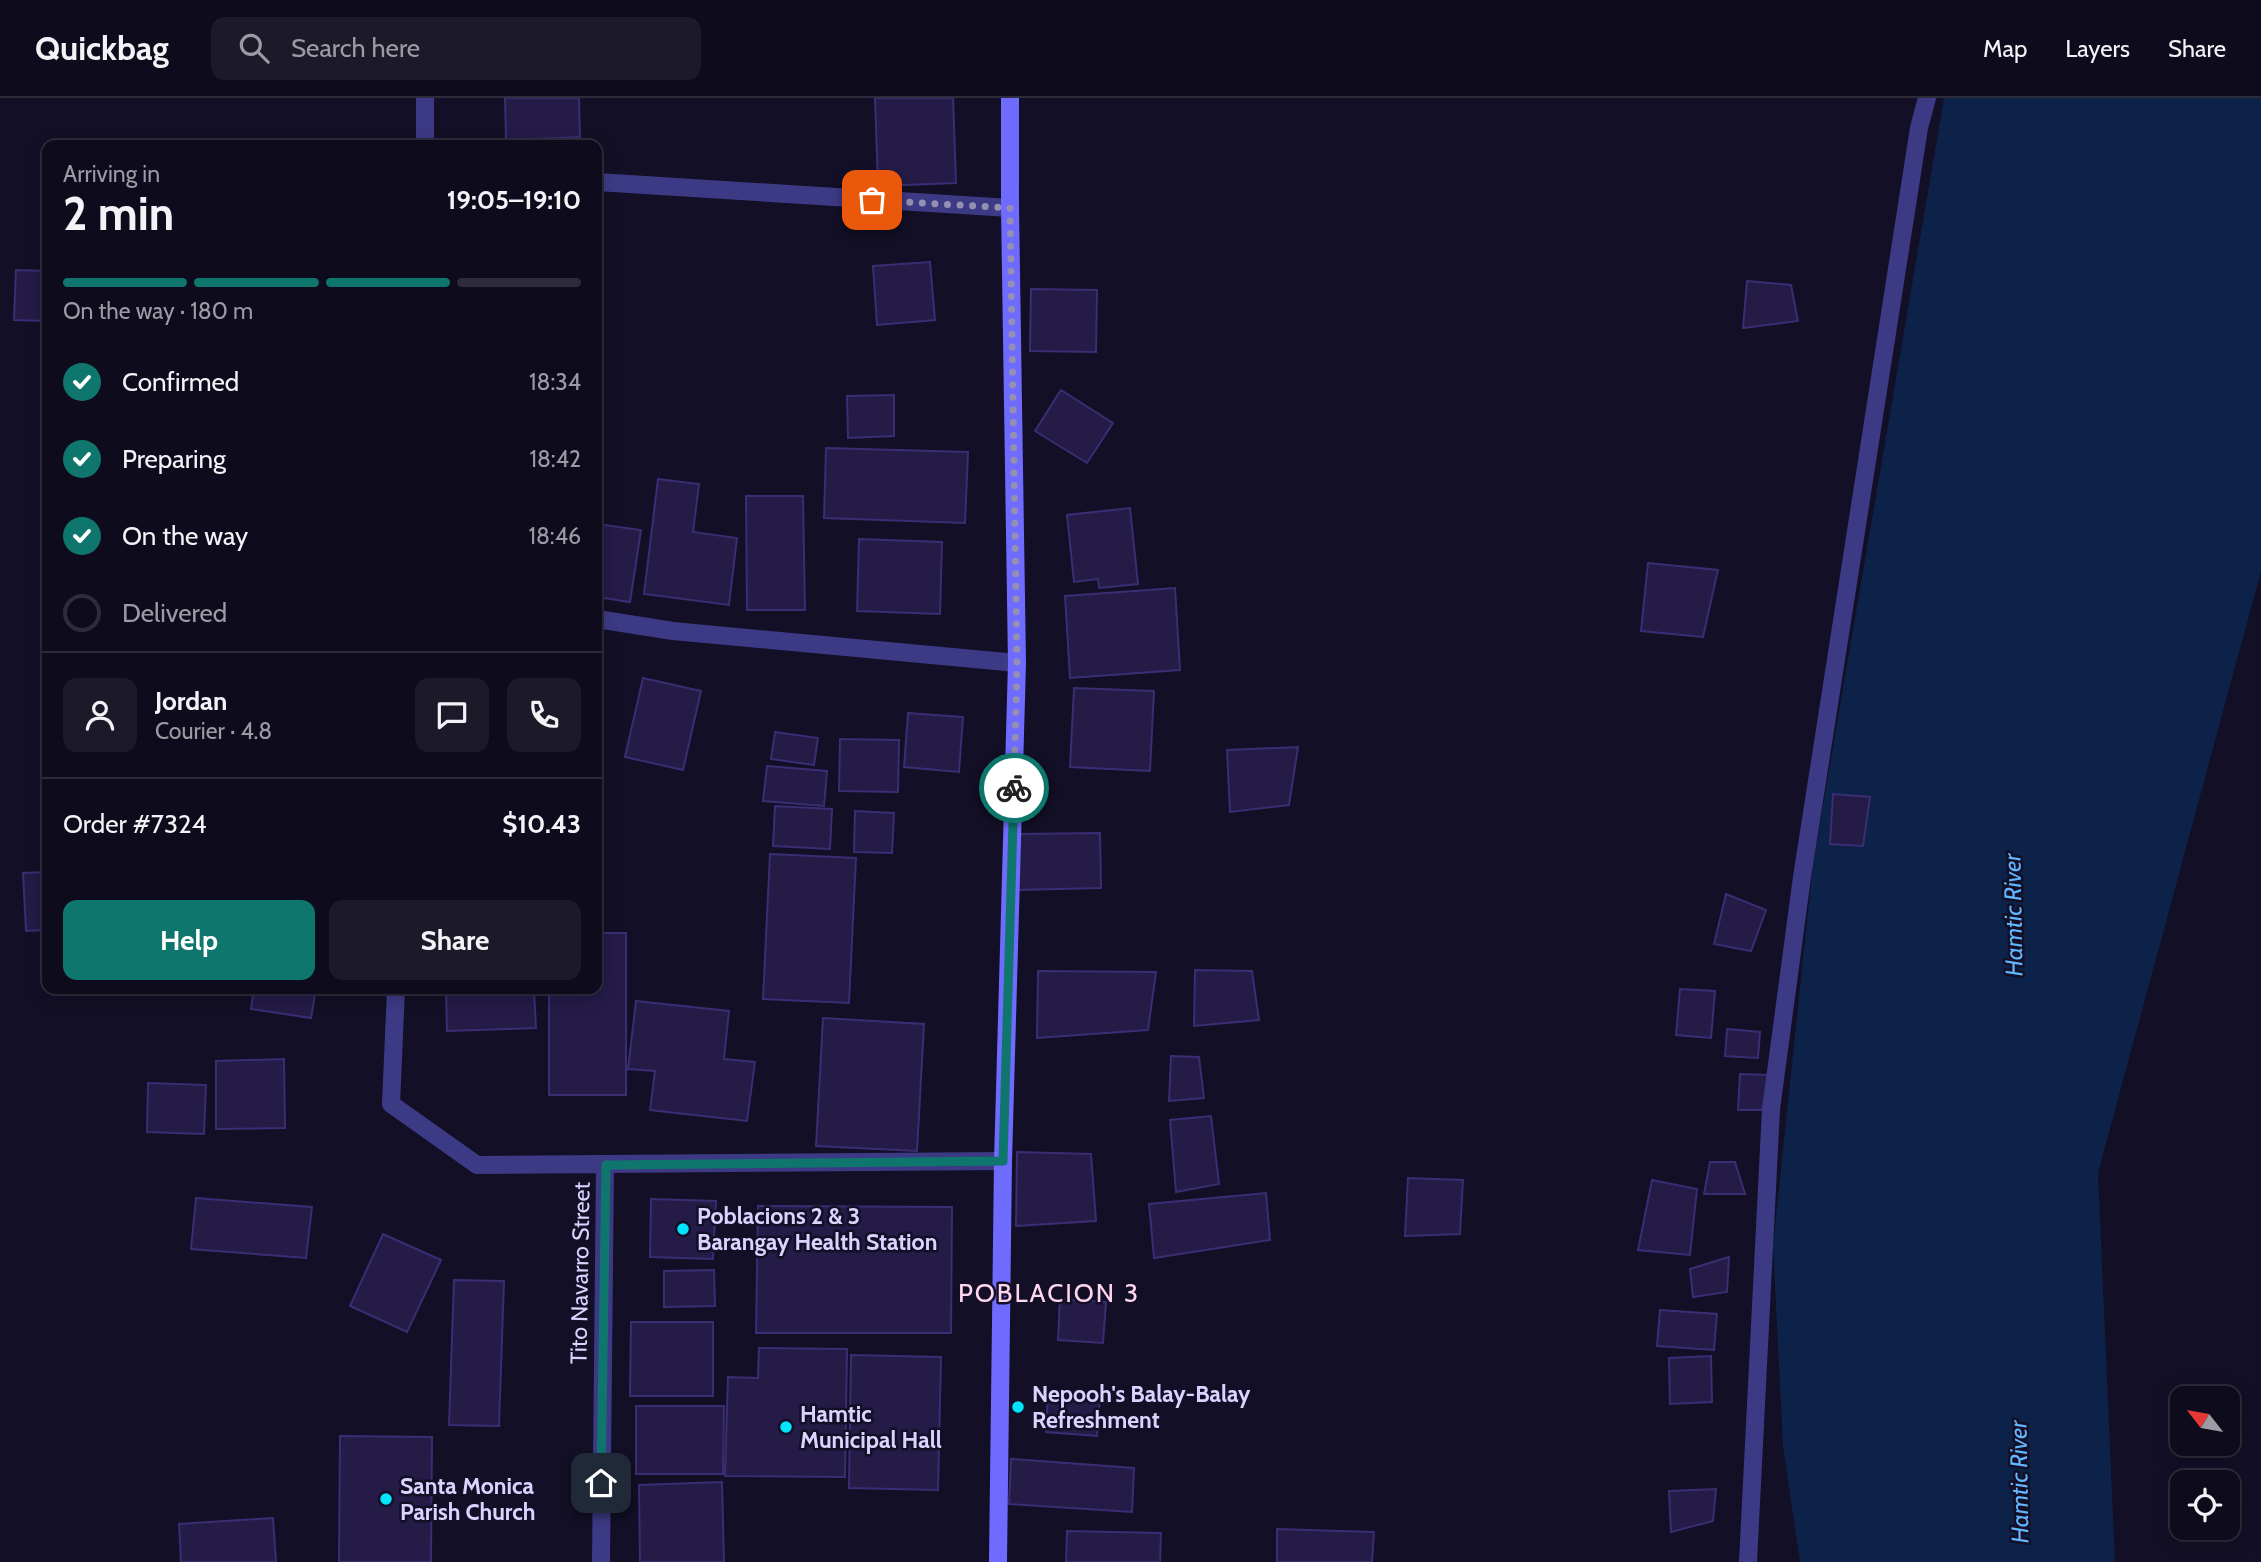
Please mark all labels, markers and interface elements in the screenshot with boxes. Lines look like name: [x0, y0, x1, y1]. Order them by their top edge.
search box: [211, 17, 701, 80]
text: Quickbag: [35, 28, 169, 68]
icon: search: [235, 29, 273, 67]
text: Search here: [291, 32, 420, 64]
text: Map: [1983, 34, 2027, 63]
text: Layers: [2065, 34, 2130, 63]
text: Share: [2168, 34, 2226, 63]
text: Arriving in: [63, 160, 160, 188]
pin: [842, 170, 902, 230]
icon: bag: [853, 181, 891, 219]
text: 19:05–19:10: [447, 184, 581, 216]
text: 2 min: [63, 186, 174, 242]
text: On the way · 180 m: [63, 297, 253, 325]
icon: check: [63, 363, 101, 401]
text: Confirmed: [122, 366, 239, 398]
text: 18:34: [529, 368, 581, 396]
icon: check: [63, 440, 101, 478]
text: Preparing: [122, 443, 226, 475]
text: 18:42: [529, 445, 581, 473]
icon: check: [63, 517, 101, 555]
text: On the way: [122, 520, 248, 552]
text: 18:46: [528, 522, 581, 550]
text: Delivered: [122, 597, 227, 629]
button: person: [63, 678, 137, 752]
button: chat: [415, 678, 489, 752]
button: phone: [507, 678, 581, 752]
text: Jordan: [155, 685, 227, 717]
text: Courier · 4.8: [155, 717, 272, 745]
courier: [979, 753, 1049, 823]
icon: bike: [995, 769, 1033, 807]
text: Order #7324: [63, 808, 207, 840]
text: $10.43: [502, 808, 581, 840]
water label: Hamtic River: [1997, 852, 2029, 977]
button: Help: [63, 900, 315, 980]
button: Share: [329, 900, 581, 980]
street label: Tito Navarro Street: [564, 1181, 596, 1364]
place label: Poblacions 2 & 3 Barangay Health Station: [697, 1202, 937, 1256]
marker: Poblacions 2 & 3 Barangay Health Station: [675, 1221, 691, 1237]
district label: POBLACION 3: [958, 1277, 1140, 1309]
place label: Nepooh's Balay-Balay Refreshment: [1032, 1380, 1251, 1434]
north arrow: [2170, 1386, 2240, 1456]
map controls: [2170, 1386, 2240, 1540]
marker: Nepooh's Balay-Balay Refreshment: [1010, 1399, 1026, 1415]
place label: Hamtic Municipal Hall: [800, 1400, 942, 1454]
marker: Hamtic Municipal Hall: [778, 1419, 794, 1435]
water label: Hamtic River: [2003, 1419, 2035, 1544]
pin: [571, 1453, 631, 1513]
icon: home: [582, 1464, 620, 1502]
button: locate: [2170, 1470, 2240, 1540]
place label: Santa Monica Parish Church: [400, 1472, 535, 1526]
marker: Santa Monica Parish Church: [378, 1491, 394, 1507]

